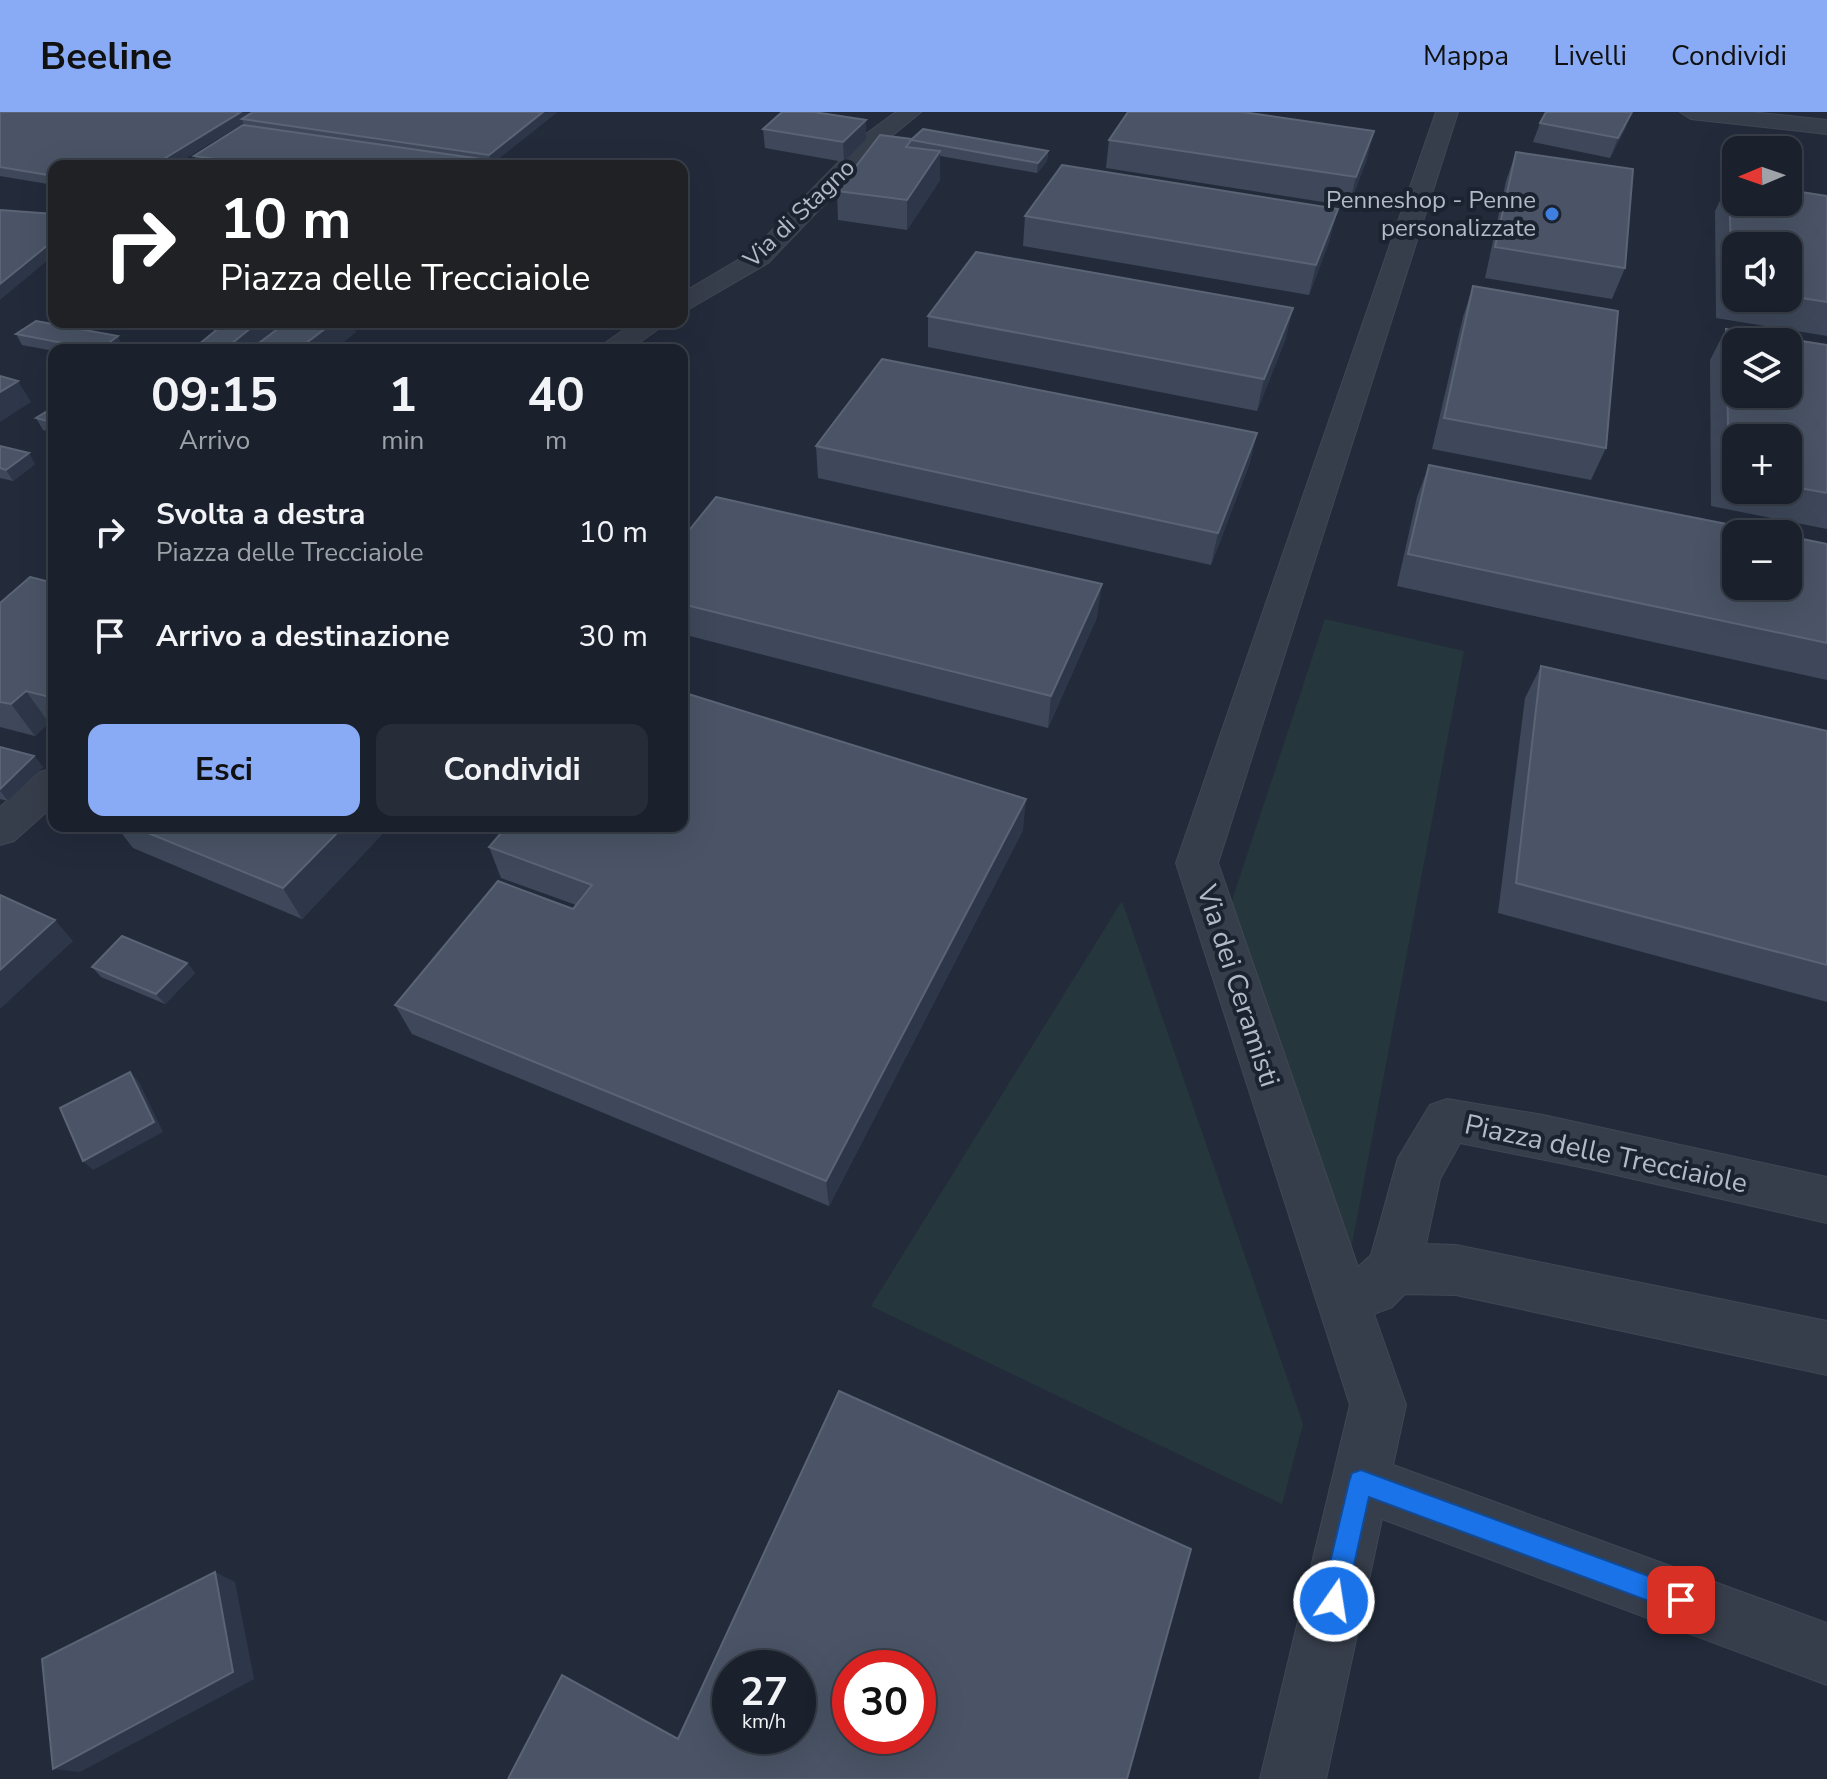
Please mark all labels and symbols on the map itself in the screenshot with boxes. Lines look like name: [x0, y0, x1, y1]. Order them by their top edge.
north arrow: [1722, 136, 1802, 216]
street label: Via di Stagno: [736, 152, 862, 275]
place label: Penneshop - Penne personalizzate: [1326, 184, 1536, 244]
marker: Penneshop - Penne personalizzate: [1543, 205, 1561, 223]
street label: Via dei Ceramisti: [1187, 879, 1289, 1092]
street label: Piazza delle Trecciaiole: [1461, 1105, 1751, 1203]
position arrow: [1292, 1559, 1376, 1643]
pin: [1647, 1566, 1715, 1634]
speed limit sign: 30: [832, 1650, 936, 1754]

